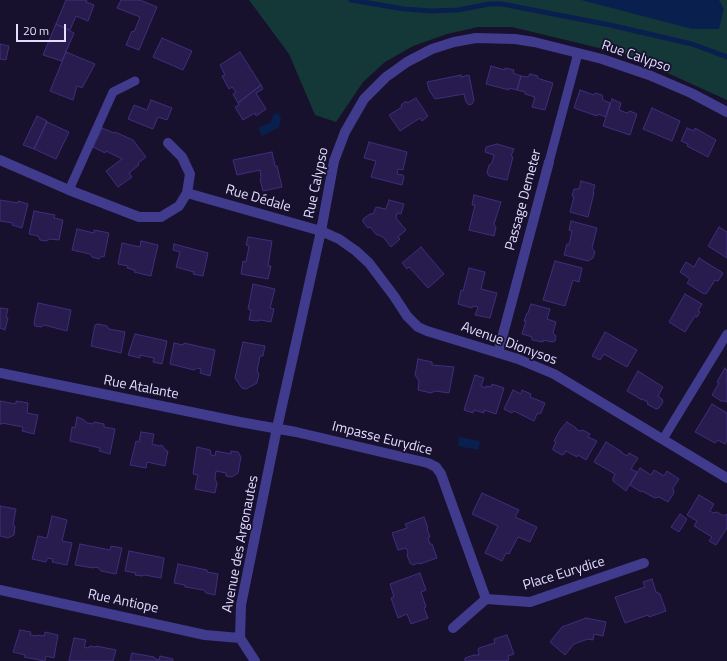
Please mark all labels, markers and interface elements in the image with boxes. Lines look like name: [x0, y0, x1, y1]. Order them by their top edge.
scale bar: [18, 16, 68, 42]
text: 20 m: [23, 21, 49, 40]
street label: Rue Calypso: [599, 37, 673, 77]
street label: Rue Calypso: [301, 146, 333, 220]
street label: Passage Demeter: [502, 147, 546, 253]
street label: Rue Dédale: [223, 182, 293, 216]
street label: Avenue Dionysos: [459, 319, 559, 369]
street label: Rue Atalante: [102, 373, 180, 403]
street label: Impasse Eurydice: [330, 418, 434, 460]
street label: Avenue des Argonautes: [219, 474, 263, 614]
street label: Place Eurydice: [521, 554, 607, 594]
street label: Rue Antiope: [86, 586, 160, 618]

